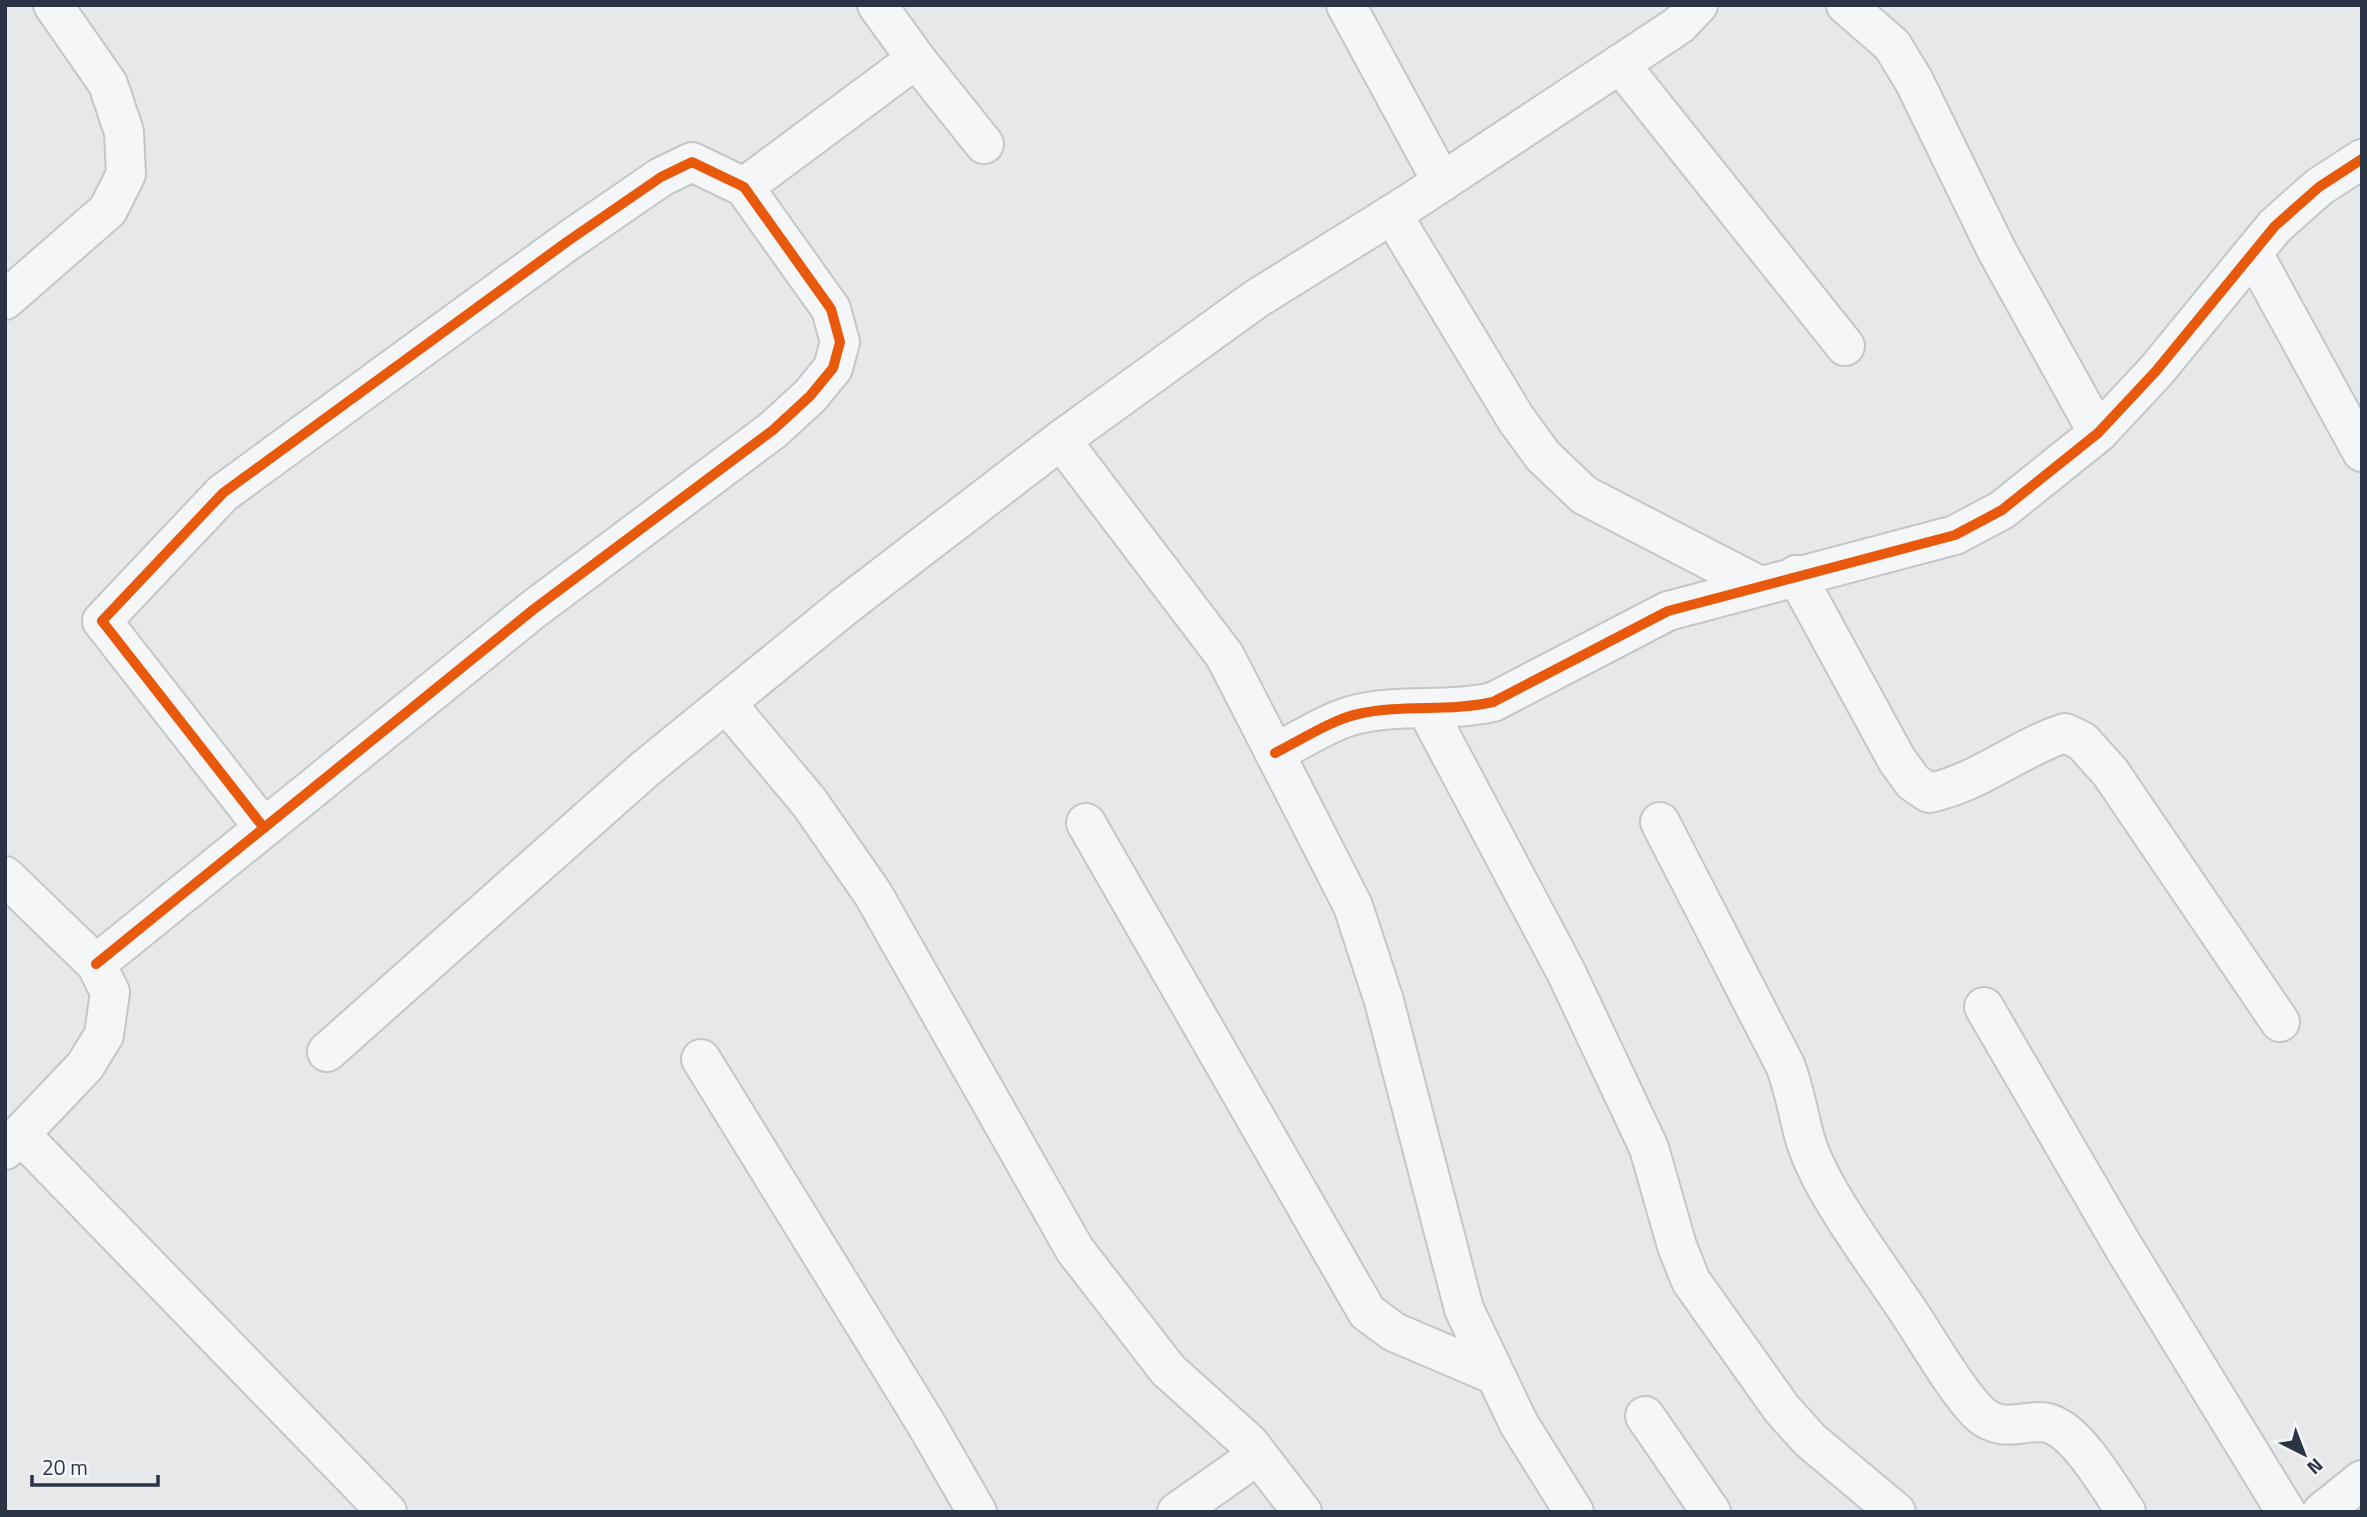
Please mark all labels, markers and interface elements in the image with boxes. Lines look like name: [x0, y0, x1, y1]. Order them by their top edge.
north arrow: [2269, 1419, 2339, 1489]
scale bar: [32, 1444, 158, 1488]
text: 20 m: [42, 1451, 88, 1483]
text: N: [2301, 1452, 2330, 1482]

